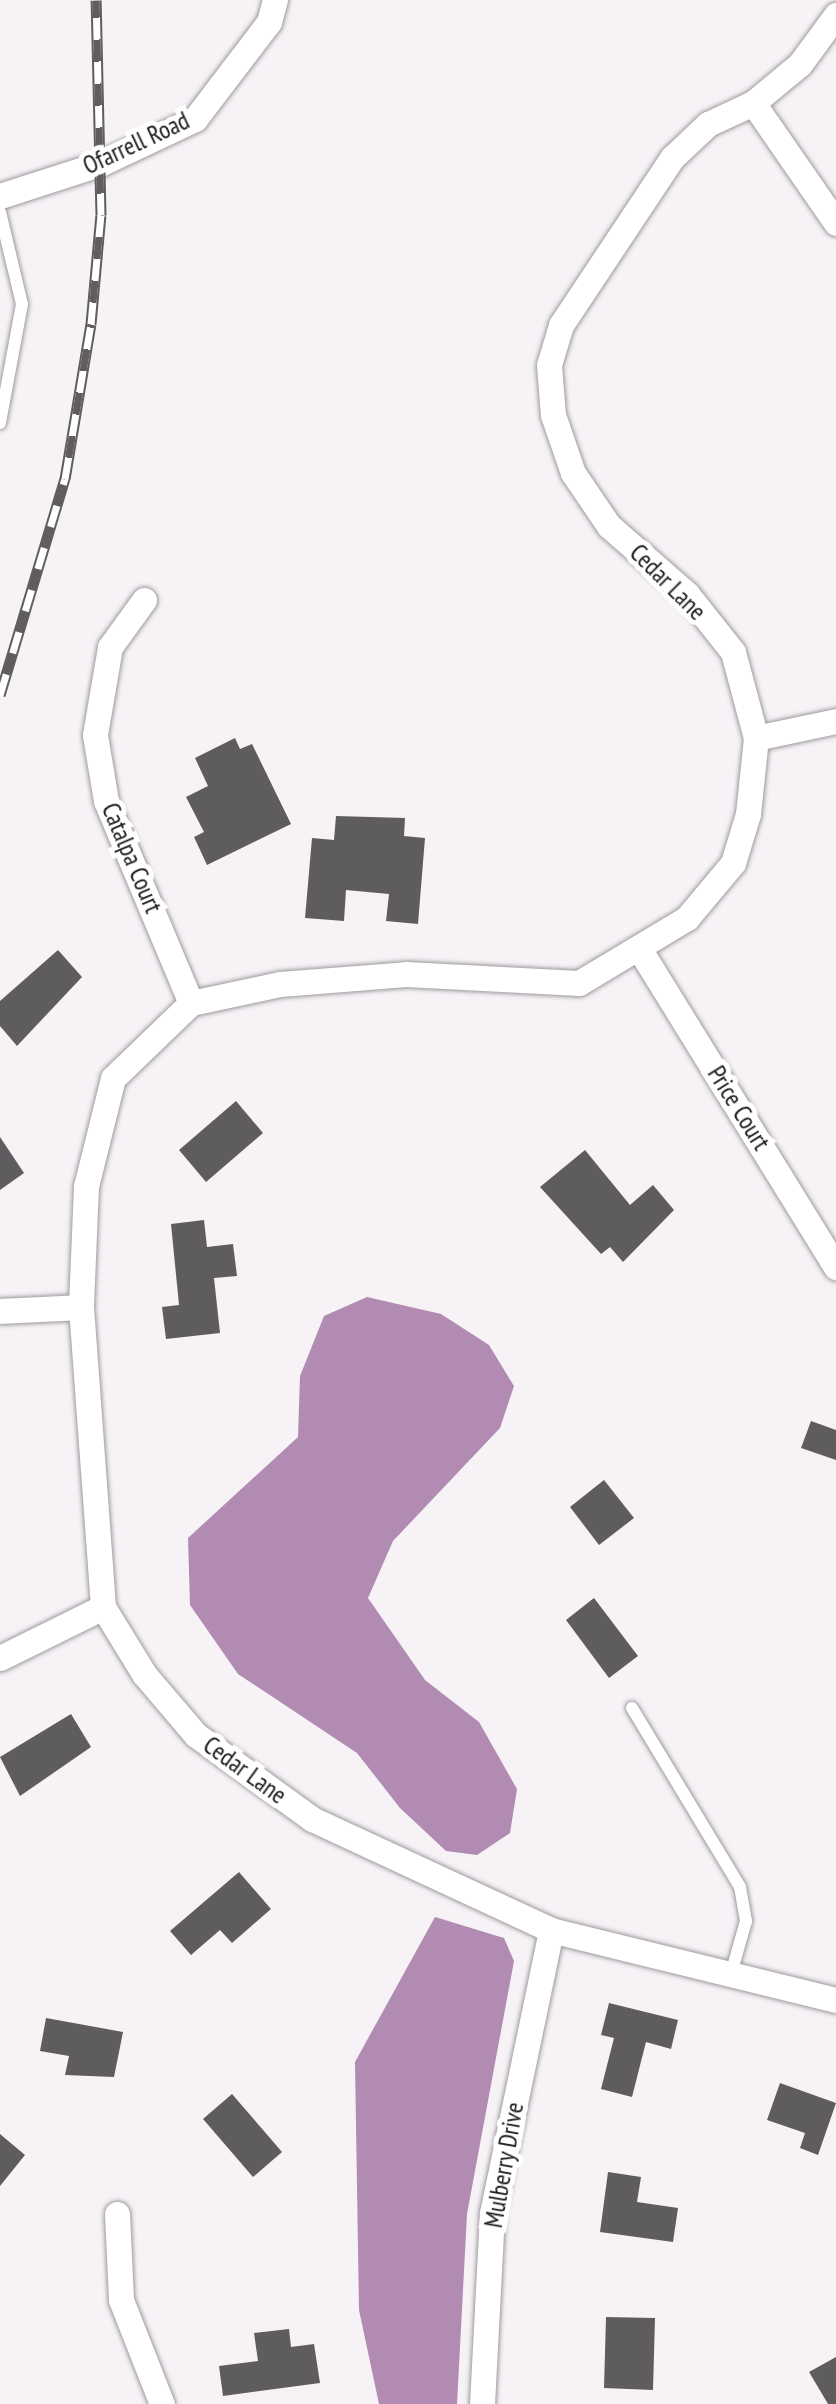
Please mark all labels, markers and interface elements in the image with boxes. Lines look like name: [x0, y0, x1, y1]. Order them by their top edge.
street label: Ofarrell Road: [78, 105, 194, 181]
street label: Cedar Lane: [624, 538, 712, 626]
street label: Catalpa Court: [95, 798, 169, 918]
street label: Price Court: [701, 1060, 777, 1156]
street label: Cedar Lane: [198, 1730, 292, 1810]
street label: Mulberry Drive: [478, 2100, 530, 2230]

